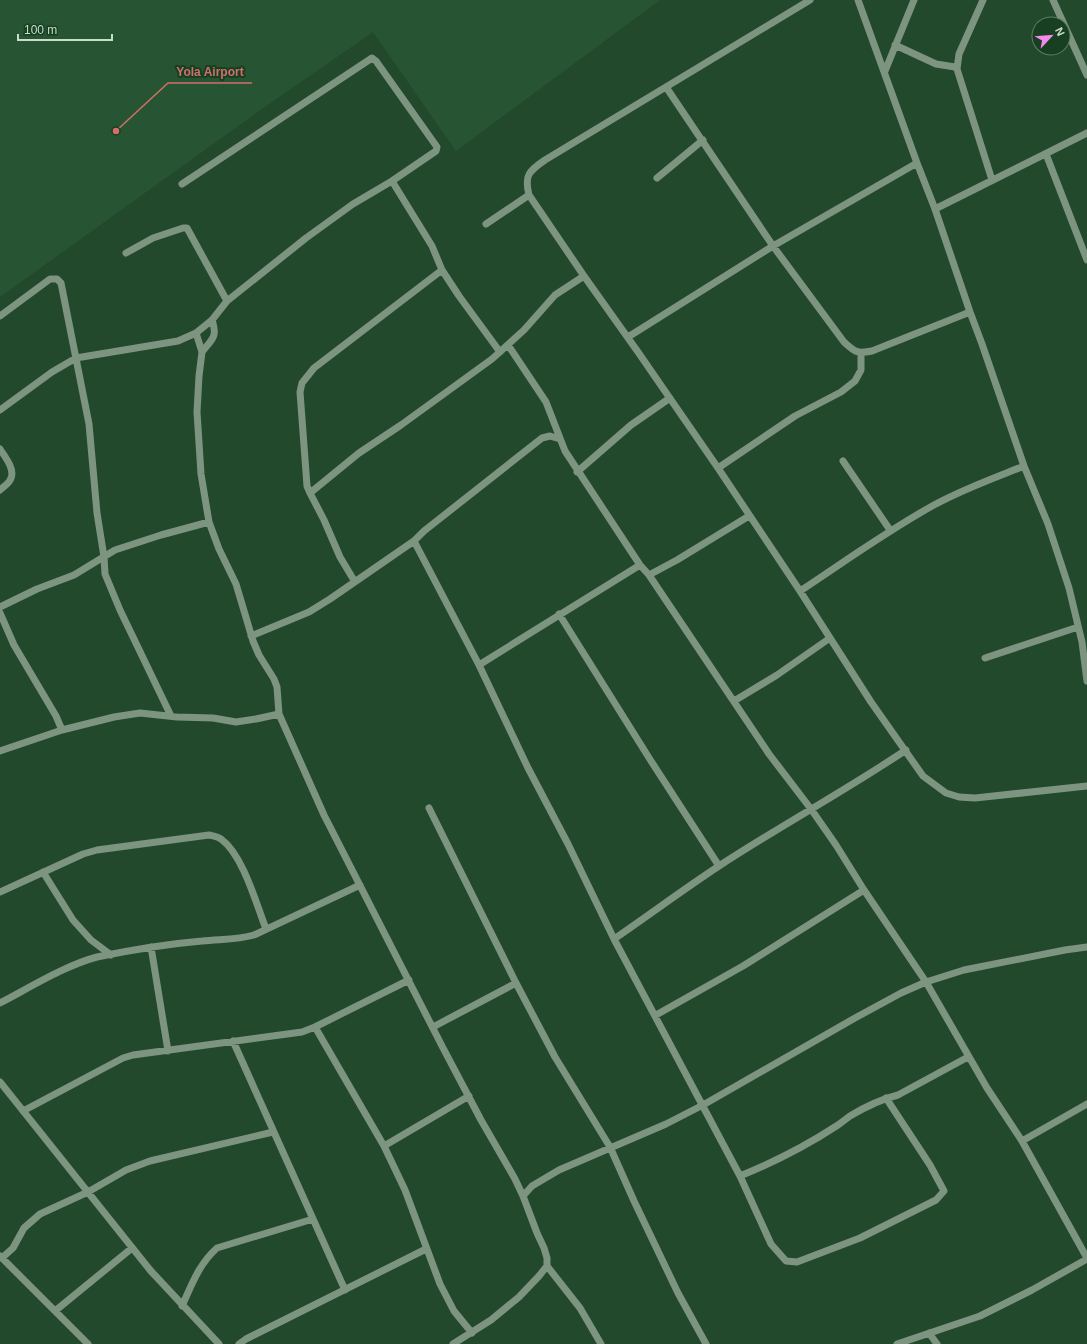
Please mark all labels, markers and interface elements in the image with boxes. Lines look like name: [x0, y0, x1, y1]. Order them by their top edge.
scale bar: [18, 16, 112, 42]
north arrow: [1031, 16, 1071, 56]
text: 100 m: [24, 23, 57, 37]
text: N: [1053, 25, 1067, 38]
callout: Yola Airport: [168, 59, 252, 83]
text: Yola Airport: [176, 65, 244, 79]

